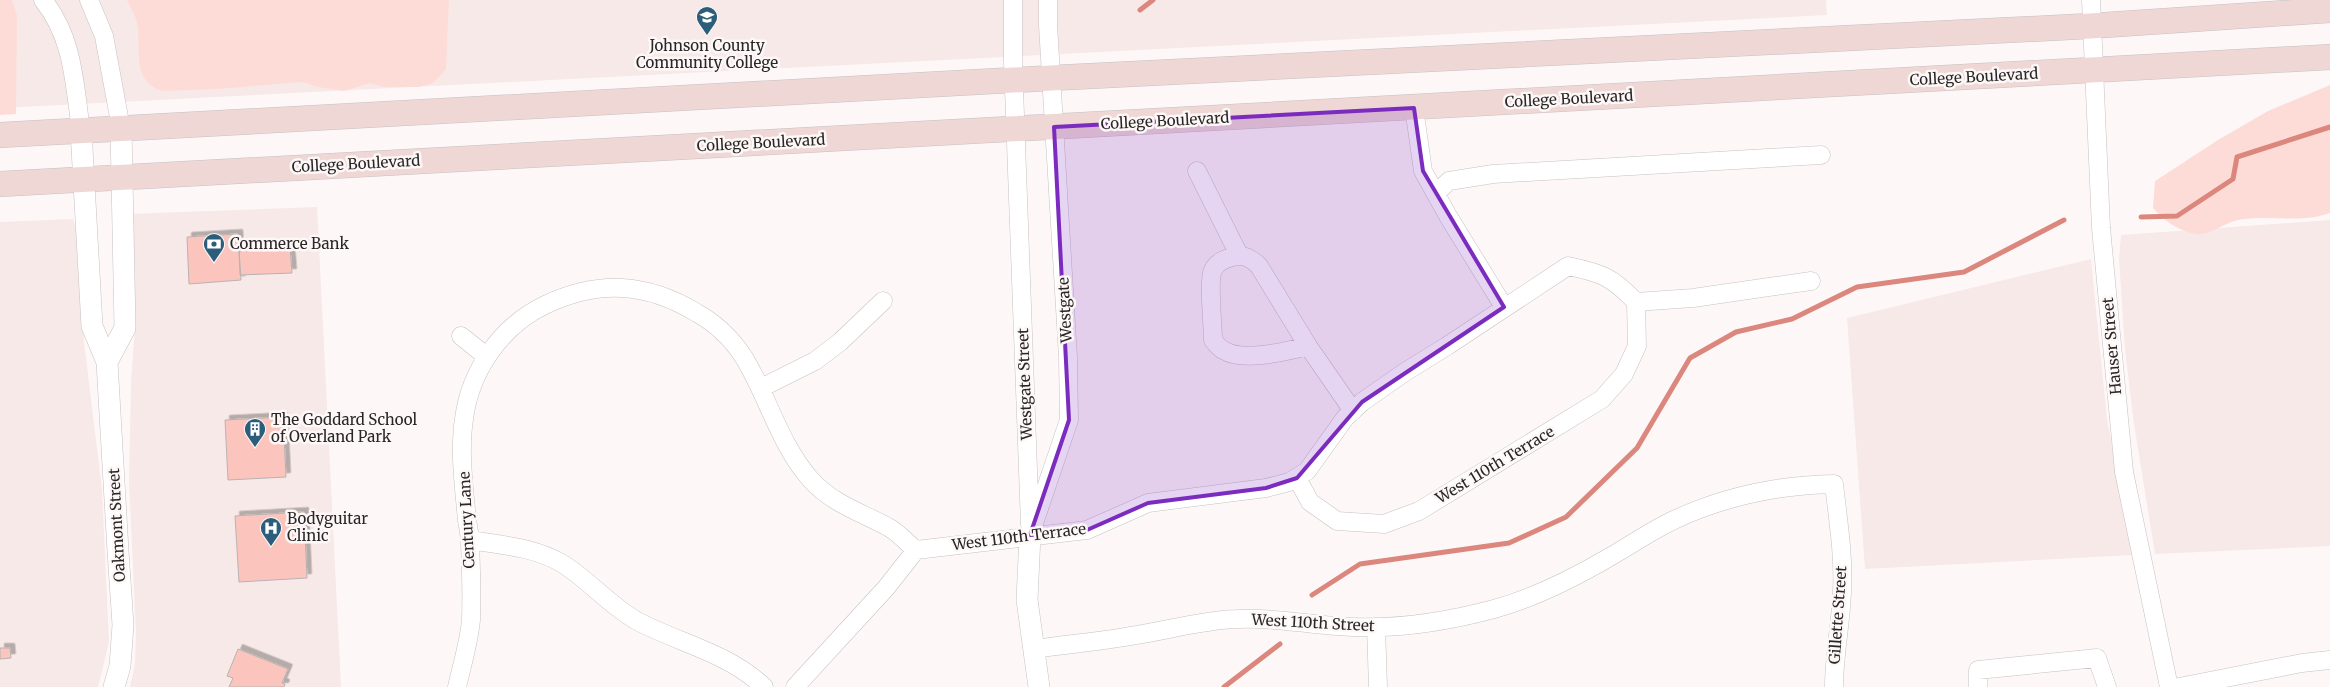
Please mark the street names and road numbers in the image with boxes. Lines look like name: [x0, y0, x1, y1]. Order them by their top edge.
street label: College Boulevard: [1909, 64, 2039, 89]
street label: College Boulevard: [1504, 86, 1634, 111]
street label: College Boulevard: [1100, 108, 1230, 133]
street label: College Boulevard: [696, 130, 826, 155]
street label: College Boulevard: [291, 151, 421, 176]
street label: Westgate: [1053, 277, 1076, 344]
street label: Hauser Street: [2098, 296, 2125, 395]
street label: Westgate Street: [1013, 328, 1036, 441]
street label: West 110th Terrace: [1431, 422, 1558, 508]
street label: Oakmont Street: [104, 467, 129, 582]
street label: Century Lane: [454, 471, 479, 569]
street label: West 110th Terrace: [950, 519, 1087, 554]
street label: Gillette Street: [1825, 565, 1850, 665]
street label: West 110th Street: [1250, 610, 1375, 635]

